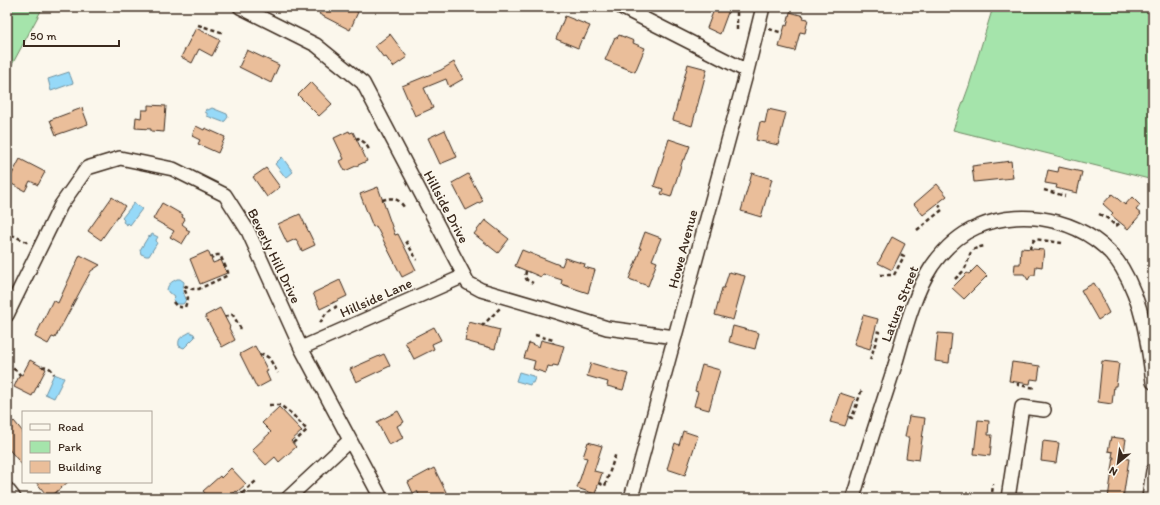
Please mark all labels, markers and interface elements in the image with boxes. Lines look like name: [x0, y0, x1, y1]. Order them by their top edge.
scale bar: [24, 22, 119, 48]
text: 50 m: [30, 29, 56, 43]
street label: Hillside Drive: [420, 168, 472, 247]
street label: Beverly Hill Drive: [244, 206, 304, 306]
street label: Howe Avenue: [664, 207, 702, 290]
street label: Latura Street: [878, 264, 922, 344]
street label: Hillside Lane: [337, 274, 415, 321]
legend: [22, 411, 152, 483]
text: Road: [58, 420, 84, 434]
text: Park: [58, 440, 82, 454]
north arrow: [1098, 443, 1138, 483]
text: Building: [58, 460, 102, 474]
text: N: [1107, 464, 1120, 479]

